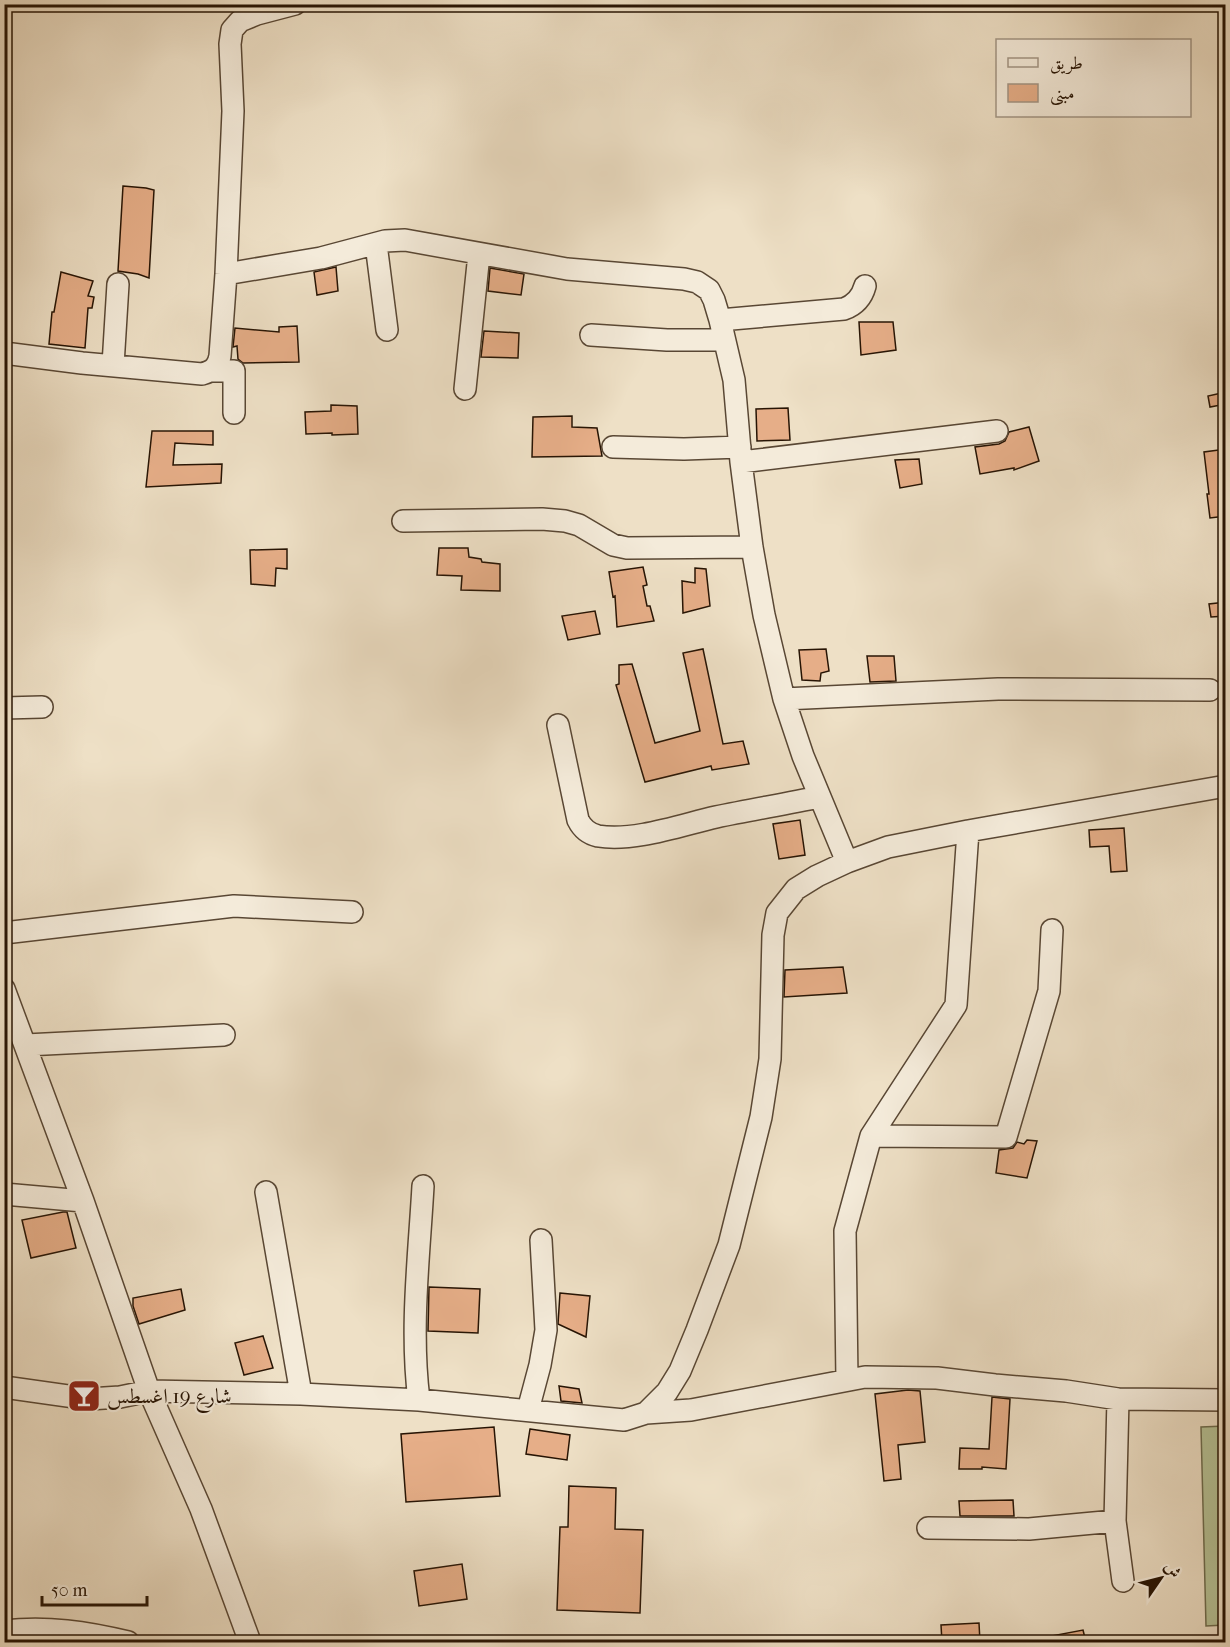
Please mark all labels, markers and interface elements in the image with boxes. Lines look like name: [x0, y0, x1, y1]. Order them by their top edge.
legend: [996, 39, 1191, 117]
text: طريق: [1050, 53, 1083, 75]
text: مبنى: [1050, 83, 1075, 106]
bar icon: شارع 19 اغسطس: [66, 1378, 102, 1414]
place label: شارع 19 اغسطس: [107, 1384, 232, 1414]
north arrow: [1131, 1548, 1191, 1608]
text: ش: [1161, 1558, 1185, 1582]
scale bar: [42, 1569, 147, 1607]
text: 50 m: [51, 1580, 88, 1601]

